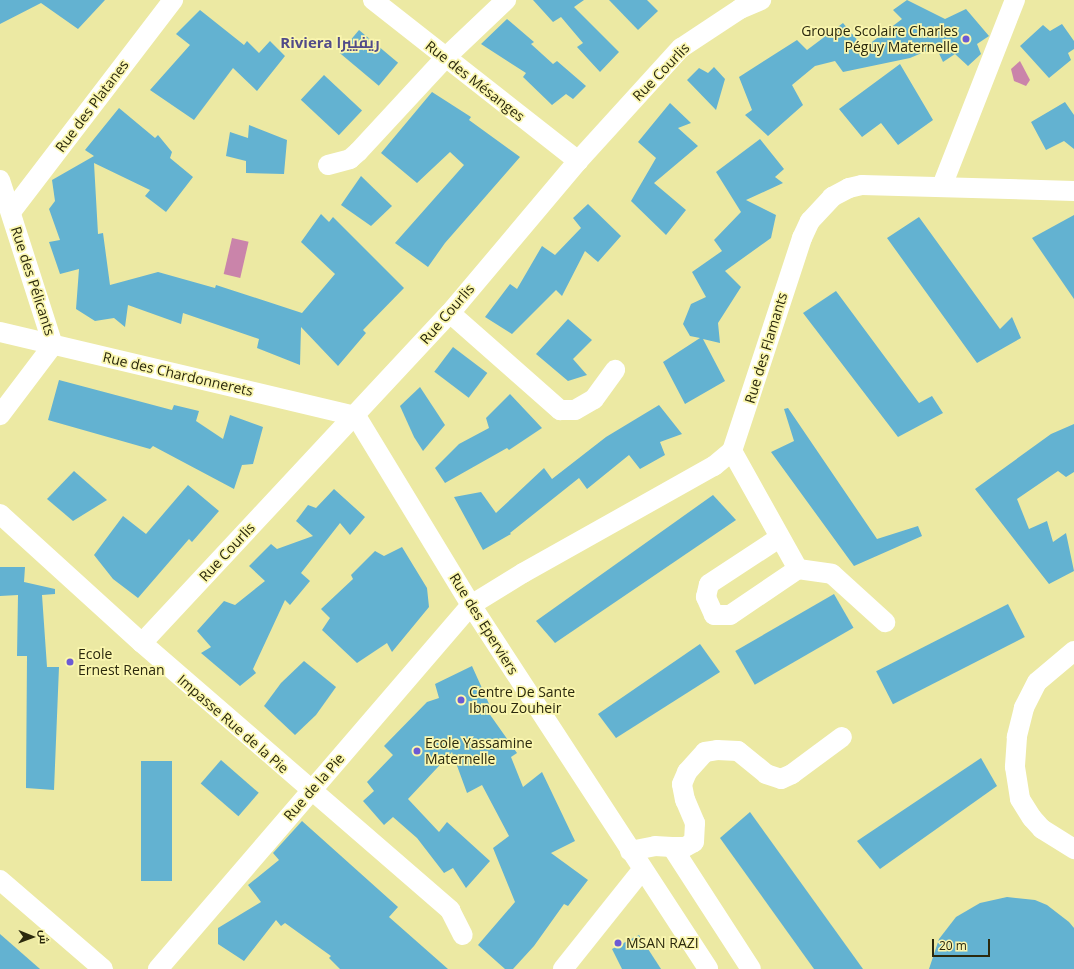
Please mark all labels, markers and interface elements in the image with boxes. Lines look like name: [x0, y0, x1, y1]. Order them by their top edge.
place label: Groupe Scolaire Charles Péguy Maternelle: [801, 23, 958, 56]
district label: Riviera ريفييرا: [280, 34, 380, 52]
marker: Groupe Scolaire Charles Péguy Maternelle: [961, 34, 971, 44]
street label: Rue des Mésanges: [422, 37, 528, 125]
street label: Rue Courlis: [629, 40, 693, 104]
street label: Rue des Platanes: [52, 57, 132, 155]
street label: Rue des Pélicants: [7, 224, 59, 338]
street label: Rue Courlis: [416, 281, 478, 347]
street label: Rue des Flamants: [741, 291, 791, 405]
street label: Rue des Chardonnerets: [101, 349, 255, 399]
street label: Rue Courlis: [196, 519, 258, 585]
street label: Rue des Eperviers: [446, 570, 522, 678]
place label: Ecole Ernest Renan: [78, 646, 165, 678]
marker: Ecole Ernest Renan: [65, 657, 75, 667]
street label: Impasse Rue de la Pie: [174, 671, 292, 777]
place label: Centre De Sante Ibnou Zouheir: [469, 684, 575, 716]
marker: Centre De Sante Ibnou Zouheir: [456, 695, 466, 705]
place label: Ecole Yassamine Maternelle: [425, 735, 533, 768]
marker: Ecole Yassamine Maternelle: [412, 746, 422, 756]
street label: Rue de la Pie: [280, 750, 348, 824]
north arrow: [12, 917, 52, 957]
text: ش: [37, 930, 52, 944]
scale bar: [934, 931, 992, 957]
place label: MSAN RAZI: [626, 935, 699, 951]
text: 20 m: [939, 937, 967, 954]
marker: MSAN RAZI: [613, 938, 623, 948]

